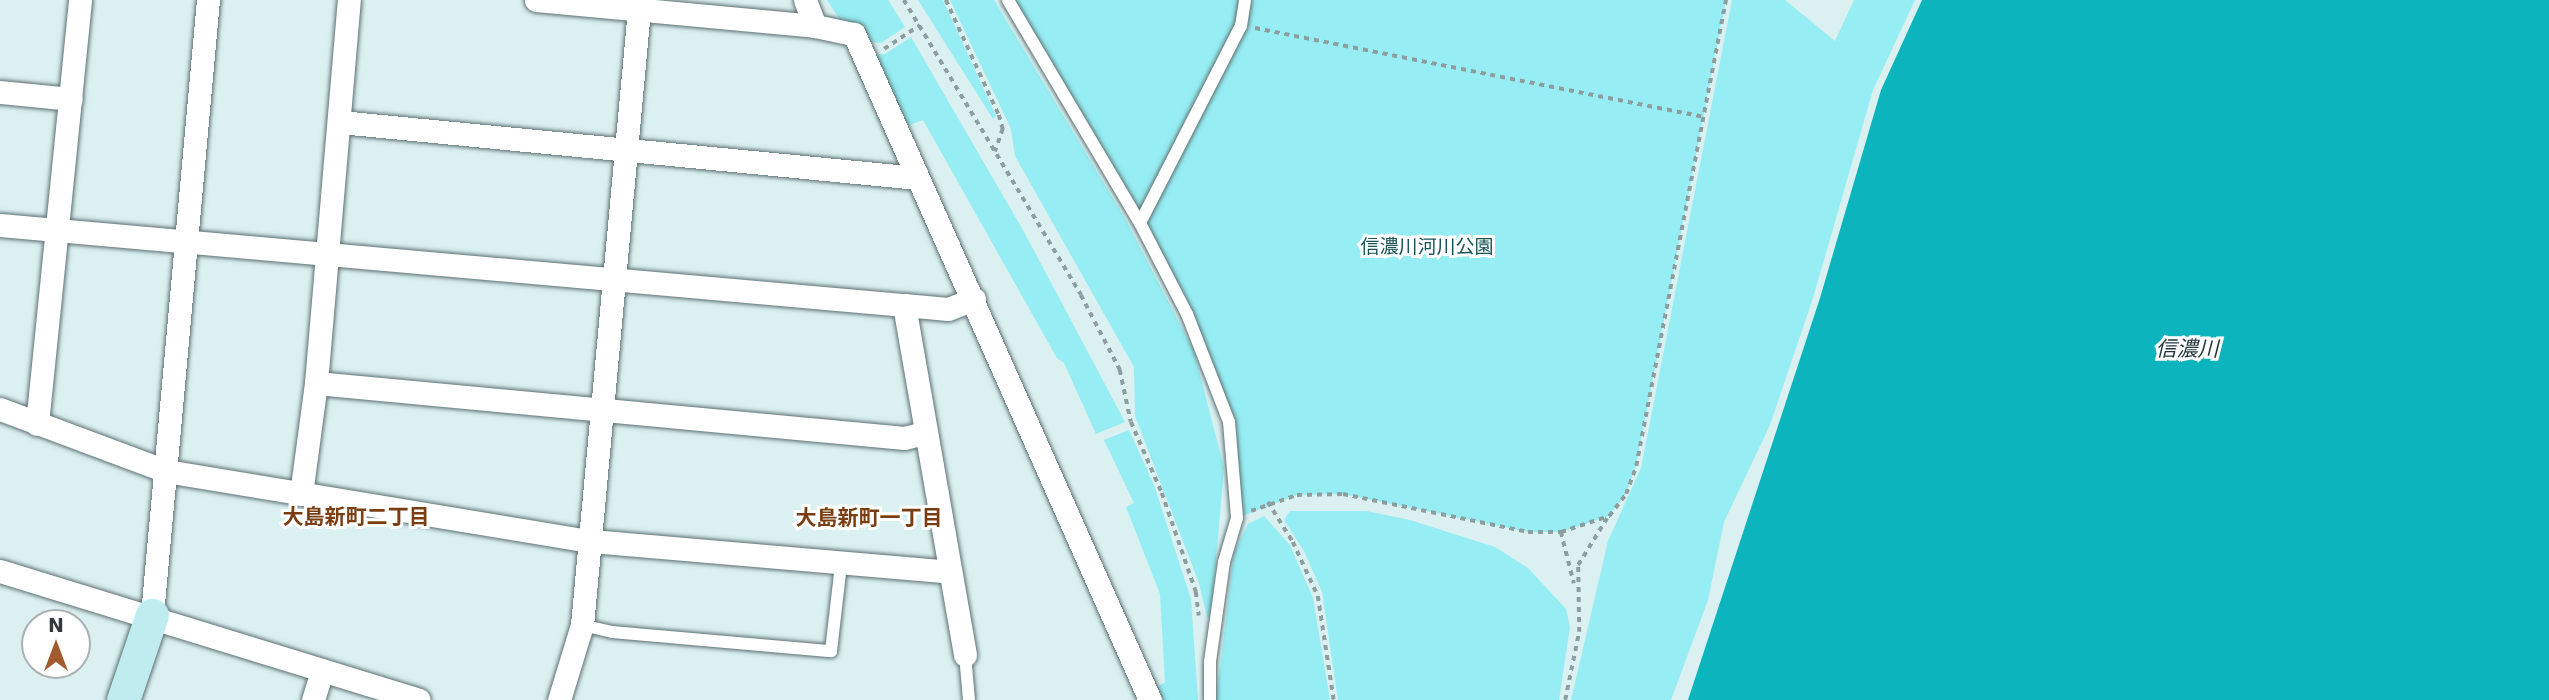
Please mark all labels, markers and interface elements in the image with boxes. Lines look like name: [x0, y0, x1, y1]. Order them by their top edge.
park label: 信濃川河川公園: [1361, 236, 1493, 258]
water label: 信濃川: [2156, 336, 2218, 362]
district label: 大島新町二丁目: [283, 504, 429, 530]
district label: 大島新町一丁目: [796, 505, 942, 531]
north arrow: [21, 609, 91, 679]
text: N: [48, 614, 64, 636]

